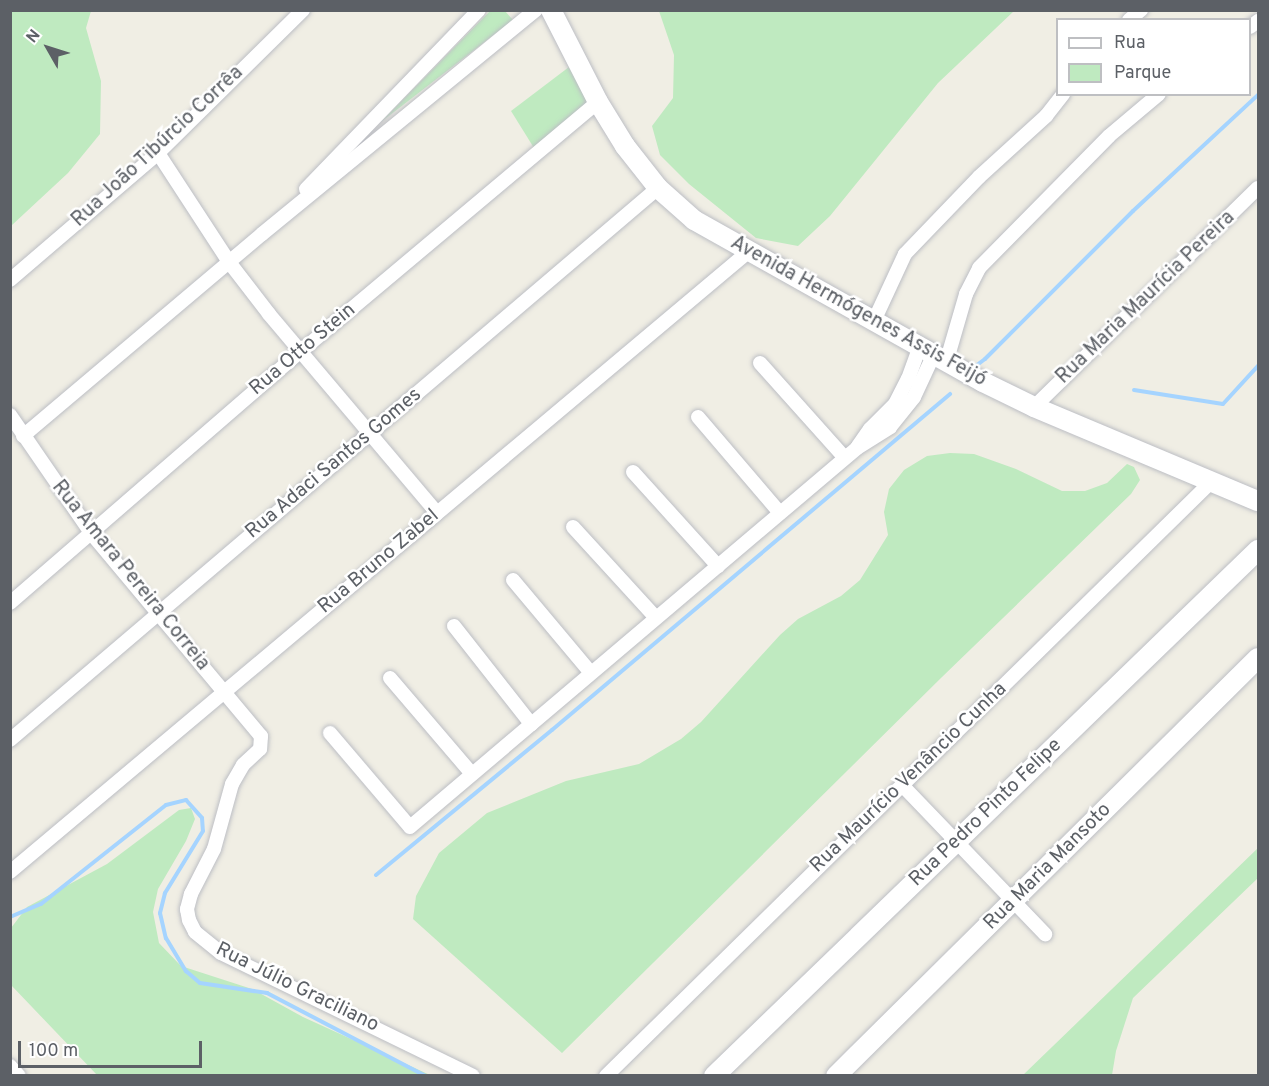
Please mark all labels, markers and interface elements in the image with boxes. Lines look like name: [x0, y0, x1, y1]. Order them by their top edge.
north arrow: [18, 18, 78, 78]
legend: [1056, 18, 1251, 96]
text: N: [23, 26, 45, 47]
text: Rua: [1114, 32, 1145, 55]
street label: Rua João Tibúrcio Corrêa: [67, 61, 249, 233]
text: Parque: [1114, 62, 1171, 85]
street label: Rua Maria Maurícia Pereira: [1052, 206, 1240, 390]
street label: Avenida Hermógenes Assis Feijó: [726, 231, 990, 393]
street label: Rua Otto Stein: [245, 299, 361, 401]
street label: Rua Adaci Santos Gomes: [241, 383, 427, 545]
street label: Rua Amara Pereira Correia: [46, 476, 214, 676]
street label: Rua Bruno Zabel: [314, 505, 444, 619]
street label: Rua Maurício Venâncio Cunha: [805, 677, 1013, 879]
street label: Rua Pedro Pinto Felipe: [905, 734, 1067, 892]
street label: Rua Maria Mansoto: [979, 798, 1117, 936]
street label: Rua Júlio Graciliano: [211, 938, 383, 1038]
scale bar: [21, 1029, 206, 1067]
text: 100 m: [29, 1040, 78, 1063]

